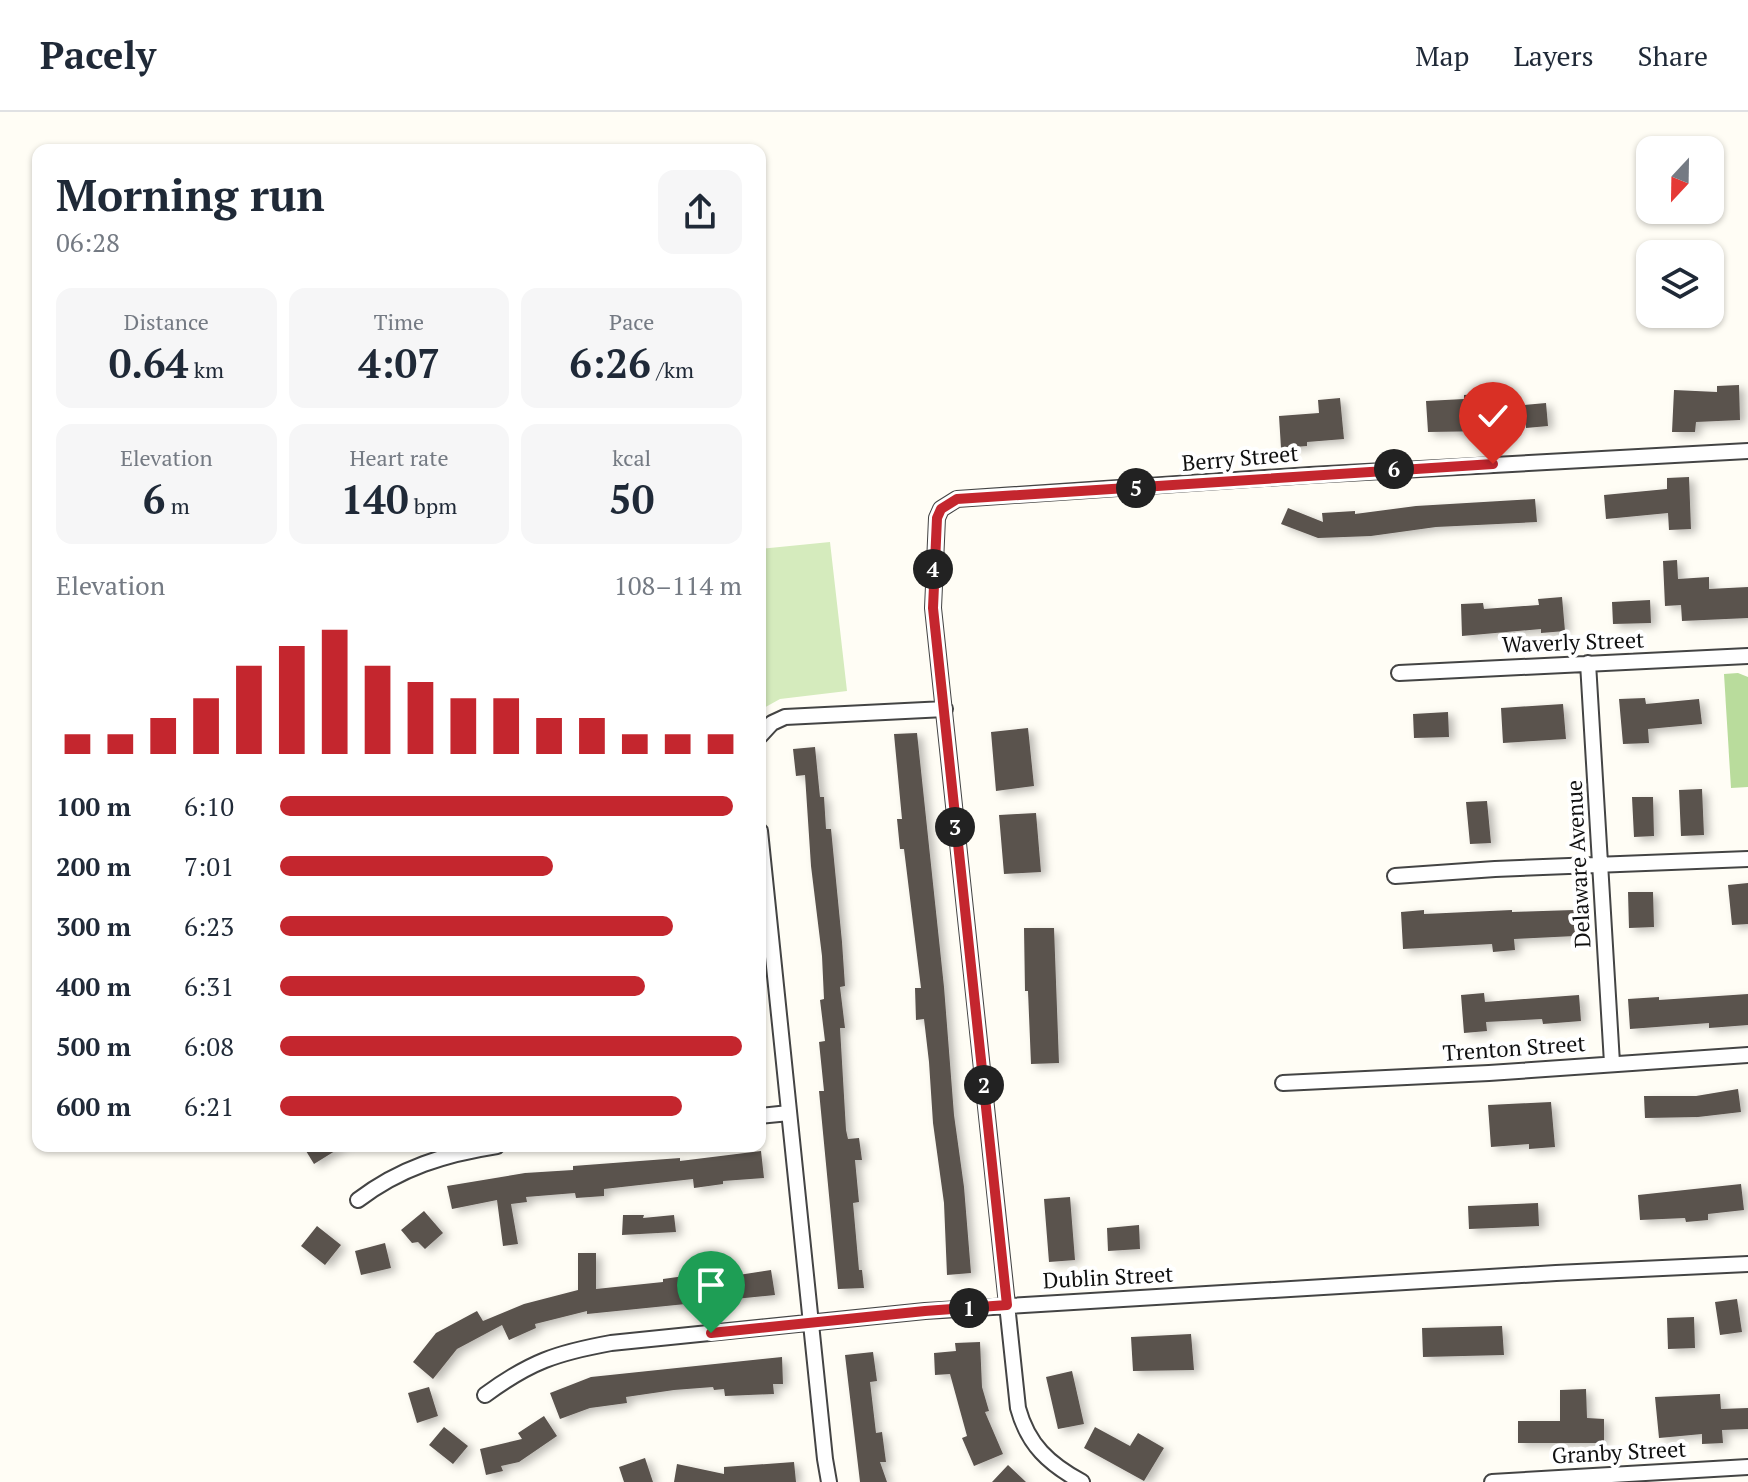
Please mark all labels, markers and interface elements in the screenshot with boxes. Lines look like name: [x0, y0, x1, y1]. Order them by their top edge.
text: Pacely: [40, 30, 156, 80]
text: Map: [1415, 37, 1469, 74]
text: Layers: [1513, 37, 1594, 74]
text: Share: [1638, 37, 1708, 74]
north arrow: [1636, 136, 1724, 224]
map controls: [1636, 136, 1724, 328]
text: Morning run: [56, 165, 325, 224]
button: share: [658, 170, 742, 254]
text: 06:28: [56, 225, 120, 259]
button: layers: [1636, 240, 1724, 328]
text: Distance: [124, 307, 209, 336]
text: Time: [374, 307, 424, 336]
text: Pace: [609, 307, 654, 336]
text: 0.64: [109, 336, 188, 389]
text: 4:07: [358, 336, 440, 389]
text: 6:26: [569, 336, 651, 389]
text: km: [188, 355, 224, 384]
text: /km: [651, 355, 694, 384]
pin: [1459, 382, 1527, 464]
icon: check: [1471, 394, 1515, 438]
street label: Berry Street: [1180, 438, 1300, 477]
text: Elevation: [120, 443, 213, 472]
text: Heart rate: [350, 443, 448, 472]
text: kcal: [612, 443, 651, 472]
pin: 6: [1374, 449, 1414, 489]
text: 6: [1388, 454, 1400, 483]
pin: 5: [1116, 468, 1156, 508]
text: 6: [143, 472, 165, 525]
text: 140: [341, 472, 409, 525]
text: 50: [609, 472, 654, 525]
text: 5: [1130, 473, 1142, 502]
text: m: [165, 491, 190, 520]
text: bpm: [409, 491, 457, 520]
pin: 4: [913, 549, 953, 589]
text: 4: [927, 554, 939, 583]
text: Elevation: [56, 568, 165, 602]
text: 108–114 m: [614, 568, 742, 602]
street label: Waverly Street: [1501, 625, 1645, 658]
street label: Delaware Avenue: [1559, 779, 1596, 949]
text: 100 m: [56, 789, 131, 823]
text: 6:10: [184, 789, 234, 823]
pin: 3: [935, 807, 975, 847]
text: 3: [949, 812, 961, 841]
text: 200 m: [56, 849, 131, 883]
text: 7:01: [184, 849, 234, 883]
text: 300 m: [56, 909, 131, 943]
text: 6:23: [184, 909, 234, 943]
text: 400 m: [56, 969, 131, 1003]
text: 6:31: [184, 969, 234, 1003]
street label: Trenton Street: [1442, 1028, 1586, 1067]
text: 500 m: [56, 1029, 131, 1063]
text: 6:08: [184, 1029, 234, 1063]
pin: 2: [964, 1065, 1004, 1105]
text: 2: [978, 1070, 990, 1099]
text: 600 m: [56, 1089, 131, 1123]
text: 6:21: [184, 1089, 234, 1123]
pin: [677, 1251, 745, 1333]
street label: Dublin Street: [1042, 1259, 1174, 1294]
icon: arrive: [689, 1263, 733, 1307]
pin: 1: [949, 1288, 989, 1328]
text: 1: [963, 1293, 975, 1322]
street label: Granby Street: [1551, 1434, 1687, 1470]

